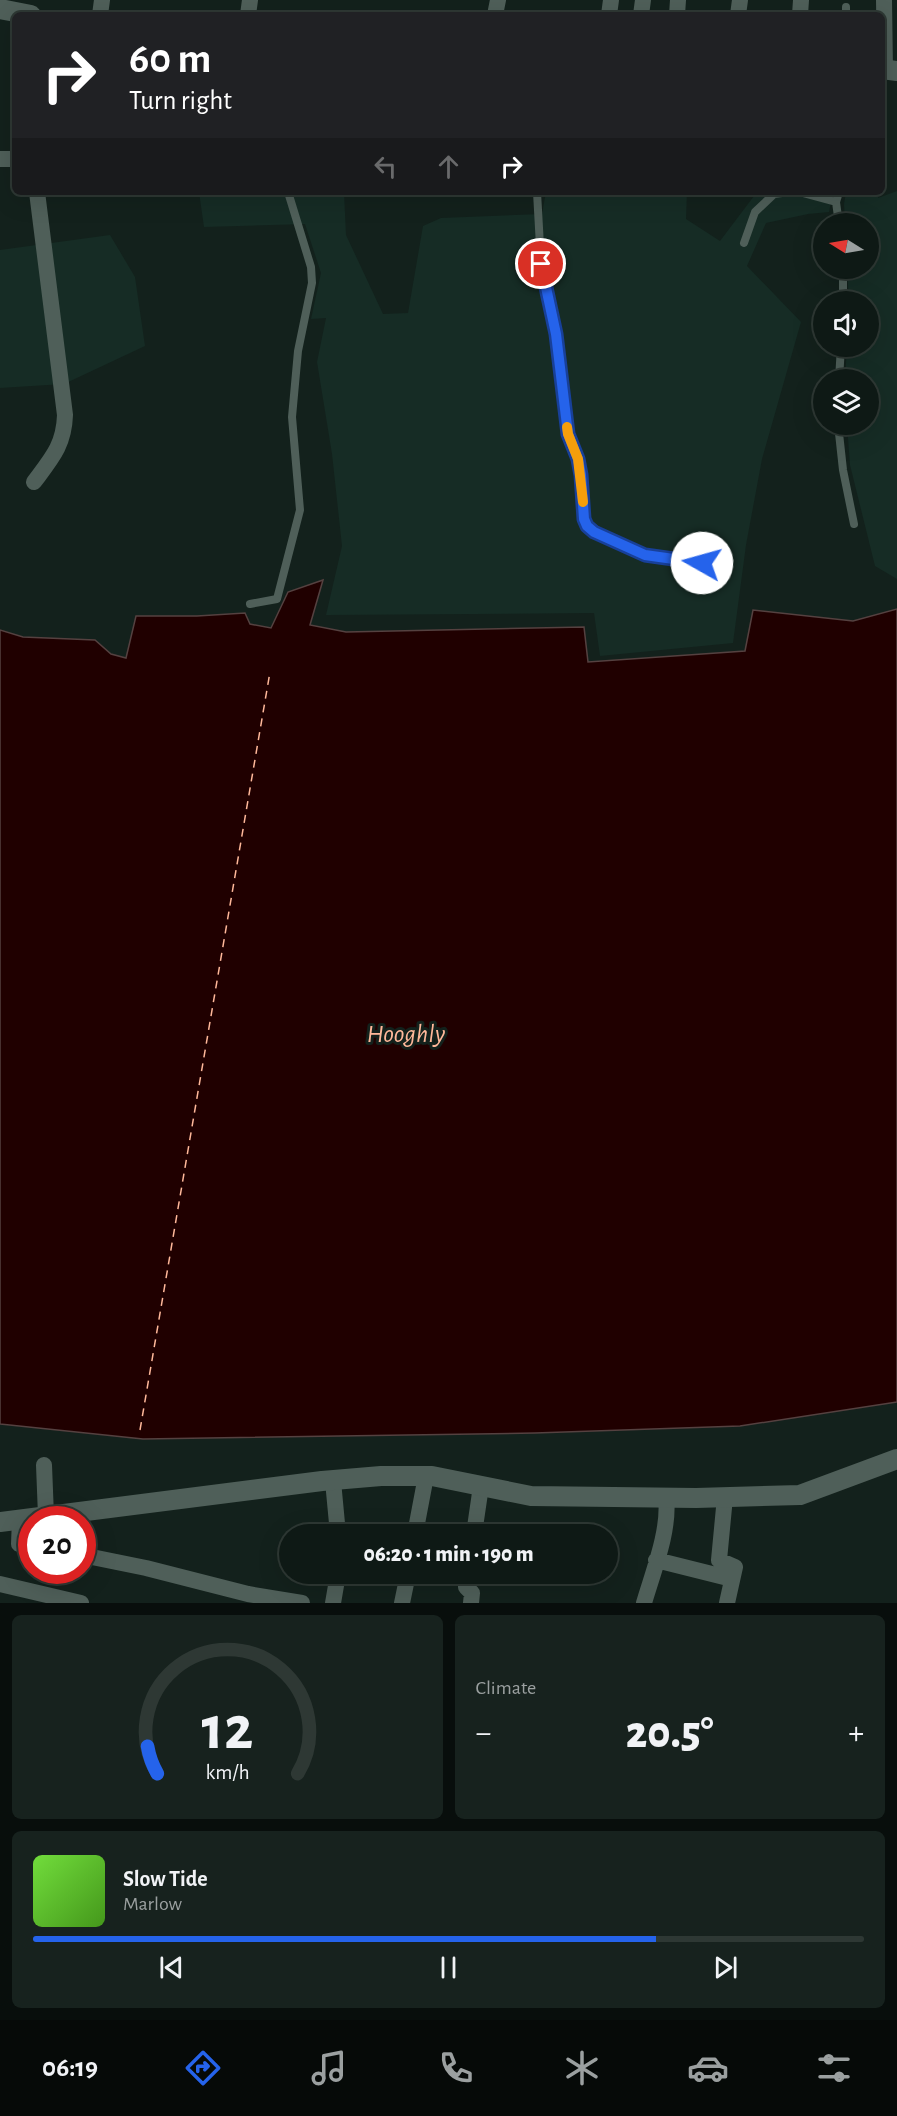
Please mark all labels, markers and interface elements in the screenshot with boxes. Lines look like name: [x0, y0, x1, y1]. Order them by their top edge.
icon: right: [30, 36, 108, 114]
text: 60 m: [129, 38, 211, 80]
text: Turn right: [129, 87, 232, 114]
icon: left: [369, 150, 402, 183]
icon: ahead: [432, 150, 465, 183]
icon: right: [495, 150, 528, 183]
north arrow: [813, 213, 879, 279]
map controls: [813, 213, 879, 435]
pin: [515, 238, 566, 289]
icon: arrive: [524, 247, 557, 280]
button: sound: [813, 291, 879, 357]
button: layers: [813, 369, 879, 435]
position arrow: [670, 531, 734, 595]
water label: Hooghly: [367, 1021, 446, 1047]
speed limit sign: 20: [18, 1506, 96, 1584]
text: 06:20 · 1 min · 190 m: [364, 1543, 534, 1565]
text: Climate: [476, 1678, 536, 1698]
text: 12: [201, 1698, 253, 1760]
text: 20.5°: [626, 1711, 714, 1756]
text: −: [476, 1717, 491, 1750]
text: +: [848, 1717, 864, 1750]
text: km/h: [205, 1762, 249, 1783]
text: Slow Tide: [123, 1868, 208, 1890]
text: Marlow: [123, 1894, 182, 1914]
icon: previous: [155, 1951, 188, 1984]
icon: pause: [432, 1951, 465, 1984]
icon: next: [709, 1951, 742, 1984]
icon: directions: [182, 2047, 224, 2089]
icon: music: [308, 2047, 350, 2089]
icon: phone: [435, 2047, 477, 2089]
icon: climate: [561, 2047, 603, 2089]
icon: car: [687, 2047, 729, 2089]
icon: filters: [813, 2047, 855, 2089]
text: 06:19: [42, 2054, 98, 2081]

